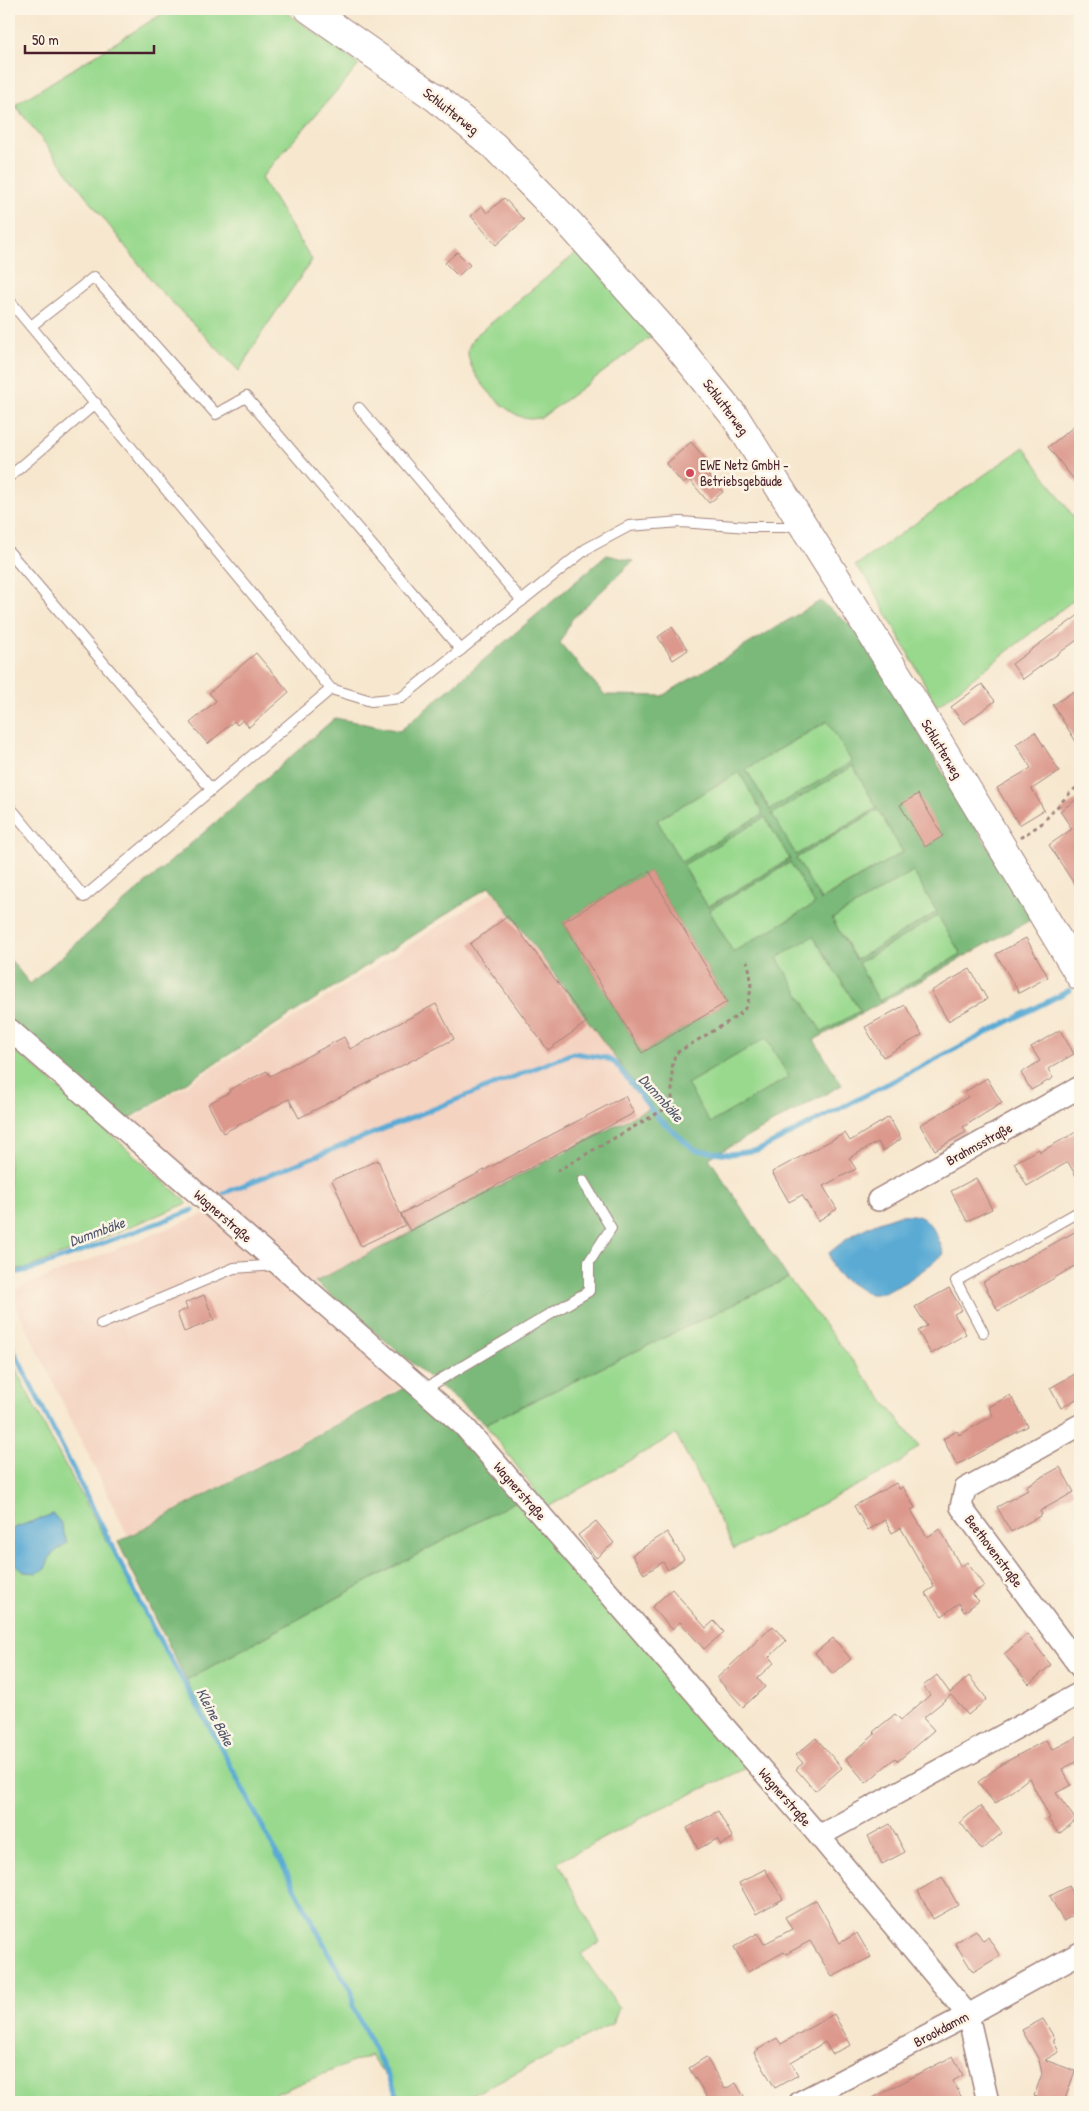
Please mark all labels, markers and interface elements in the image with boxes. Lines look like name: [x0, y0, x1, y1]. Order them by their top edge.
scale bar: [25, 22, 154, 54]
text: 50 m: [32, 29, 59, 50]
street label: Schlutterweg: [419, 83, 483, 139]
street label: Schlutterweg: [698, 375, 754, 439]
place label: EWE Netz GmbH - Betriebsgebäude: [700, 455, 789, 491]
marker: EWE Netz GmbH - Betriebsgebäude: [684, 467, 696, 479]
street label: Schlutterweg: [916, 716, 968, 782]
water label: Dummbäke: [634, 1069, 689, 1127]
street label: Brahmsstraße: [942, 1117, 1016, 1170]
street label: Wagnerstraße: [189, 1185, 257, 1247]
water label: Dummbäke: [66, 1211, 129, 1251]
street label: Wagnerstraße: [489, 1457, 551, 1525]
street label: Beethovenstraße: [960, 1511, 1028, 1592]
water label: Kleine Bäke: [191, 1684, 240, 1750]
street label: Wagnerstraße: [754, 1763, 816, 1831]
street label: Brookdamm: [910, 2006, 972, 2051]

